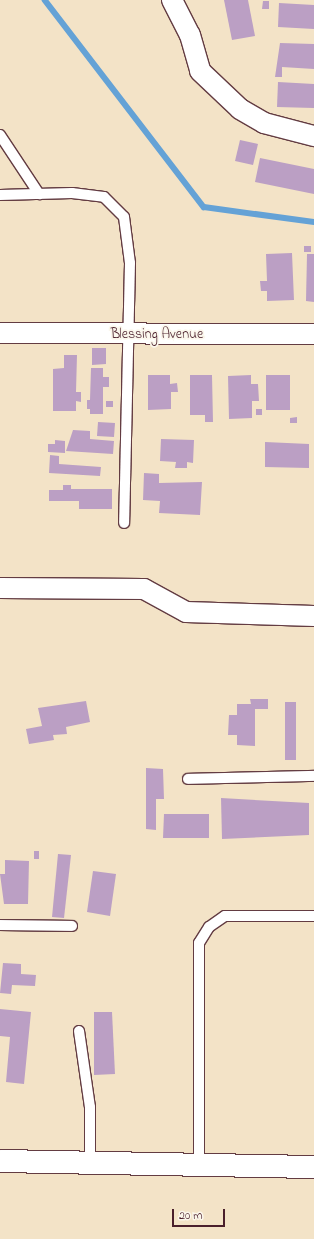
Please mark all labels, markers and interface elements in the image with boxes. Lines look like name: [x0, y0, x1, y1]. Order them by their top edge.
street label: Blessing Avenue: [111, 327, 203, 343]
scale bar: [174, 1201, 227, 1227]
text: 20 m: [179, 1207, 202, 1225]

